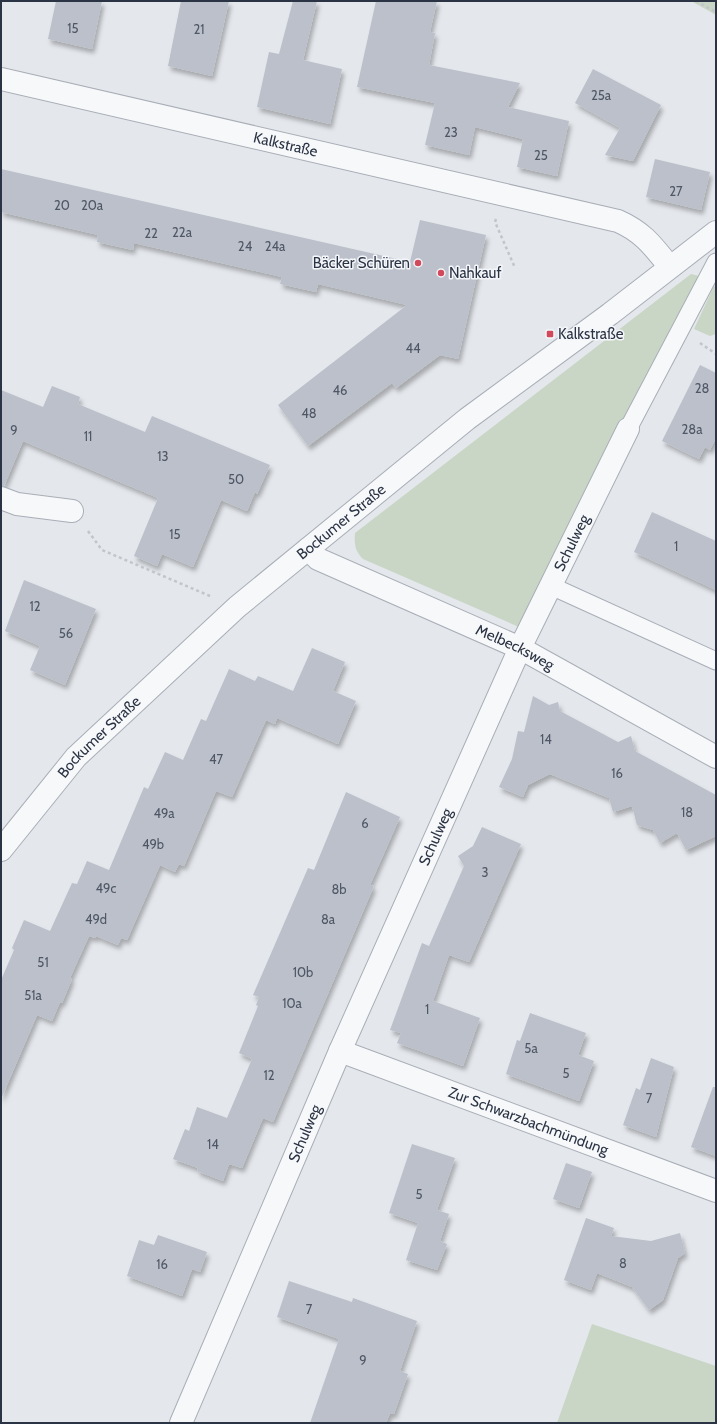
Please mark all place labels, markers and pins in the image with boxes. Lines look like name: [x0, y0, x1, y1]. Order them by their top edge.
place label: Bäcker Schüren: [313, 254, 410, 272]
marker: Bäcker Schüren: [413, 258, 423, 268]
place label: Nahkauf: [449, 264, 501, 282]
marker: Nahkauf: [436, 268, 446, 278]
place label: Kalkstraße: [558, 325, 624, 343]
marker: Kalkstraße: [545, 329, 555, 339]

